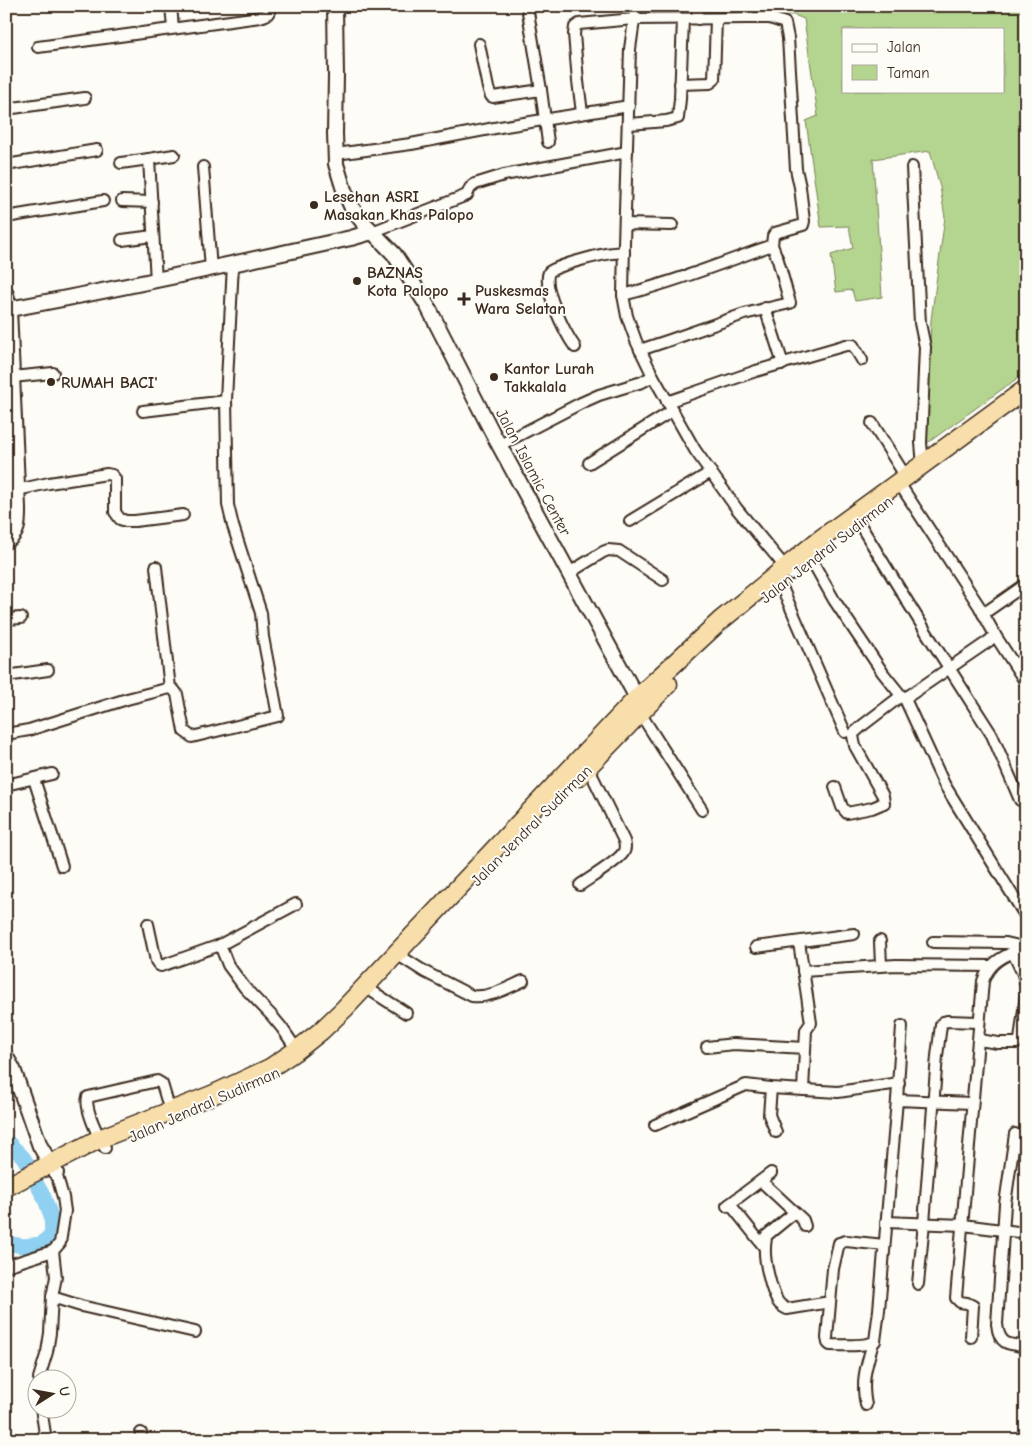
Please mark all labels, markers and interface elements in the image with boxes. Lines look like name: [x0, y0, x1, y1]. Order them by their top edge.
legend: [842, 28, 1004, 92]
text: Jalan: [887, 38, 921, 56]
text: Taman: [887, 64, 930, 82]
place label: Lesehan ASRI Masakan Khas Palopo: [324, 188, 474, 224]
marker: Lesehan ASRI Masakan Khas Palopo: [308, 199, 320, 211]
place label: BAZNAS Kota Palopo: [367, 264, 449, 300]
marker: BAZNAS Kota Palopo: [351, 275, 363, 287]
place label: Puskesmas Wara Selatan: [475, 282, 566, 318]
marker: Puskesmas Wara Selatan: [457, 292, 471, 306]
place label: Kantor Lurah Takkalala: [504, 360, 594, 396]
marker: Kantor Lurah Takkalala: [488, 371, 500, 383]
place label: RUMAH BACI': [61, 374, 158, 392]
marker: RUMAH BACI': [45, 376, 57, 388]
street label: Jalan Islamic Center: [492, 406, 575, 540]
street label: Jalan Jendral Sudirman: [757, 492, 896, 607]
street label: Jalan Jendral Sudirman: [468, 762, 596, 890]
street label: Jalan Jendral Sudirman: [126, 1064, 283, 1146]
north arrow: [28, 1368, 78, 1418]
text: U: [55, 1385, 74, 1398]

